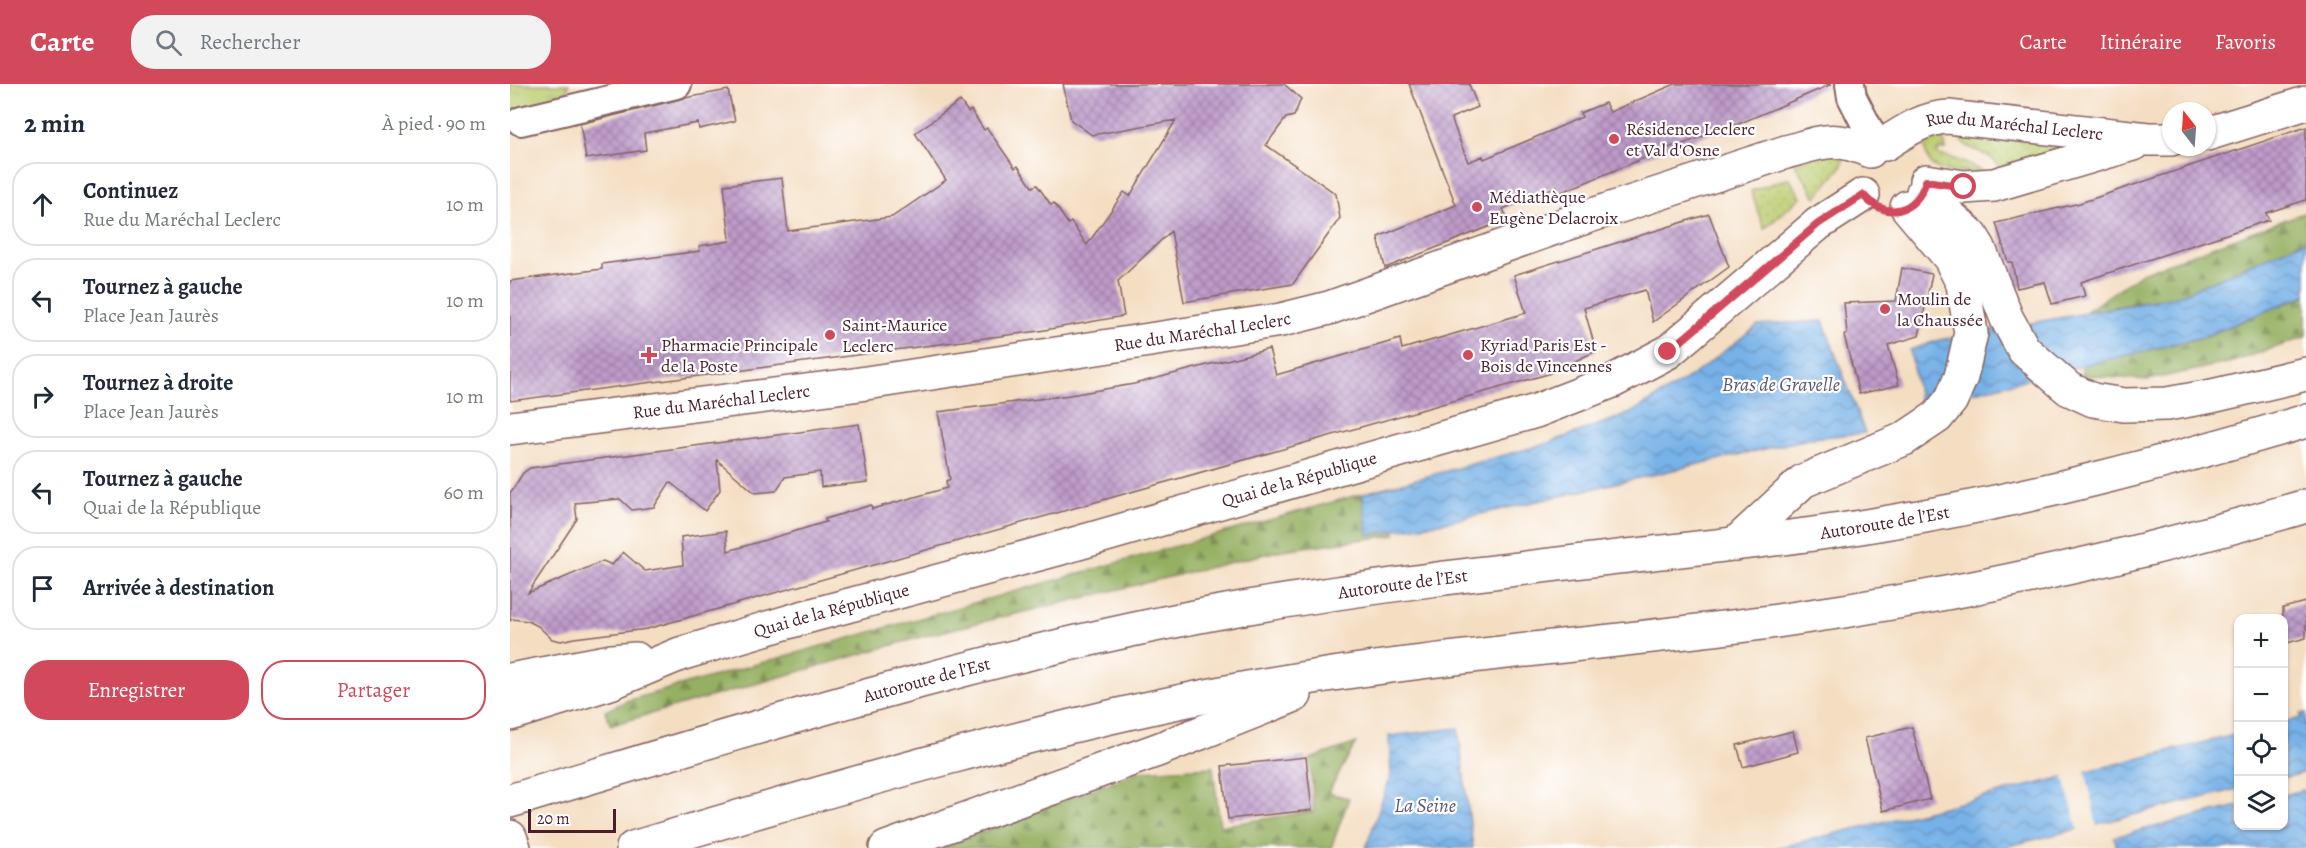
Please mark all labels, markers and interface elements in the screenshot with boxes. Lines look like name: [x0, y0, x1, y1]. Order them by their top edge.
search box: [131, 15, 551, 69]
text: Carte: [30, 23, 95, 61]
icon: search: [152, 26, 185, 59]
text: Rechercher: [200, 27, 301, 57]
text: Carte: [2019, 28, 2067, 56]
text: Itinéraire: [2100, 28, 2182, 56]
text: Favoris: [2215, 28, 2276, 56]
north arrow: [2162, 102, 2216, 156]
street label: Rue du Maréchal Leclerc: [1922, 105, 2104, 146]
text: 2 min: [24, 106, 85, 141]
text: À pied · 90 m: [382, 110, 486, 137]
place label: Résidence Leclerc et Val d'Osne: [1626, 117, 1755, 162]
marker: Résidence Leclerc et Val d'Osne: [1607, 132, 1621, 146]
route start: [1950, 173, 1976, 199]
text: Continuez: [83, 176, 178, 206]
place label: Médiathèque Eugène Delacroix: [1489, 185, 1618, 230]
icon: ahead: [26, 188, 59, 221]
text: 10 m: [446, 191, 484, 218]
marker: Médiathèque Eugène Delacroix: [1470, 200, 1484, 214]
text: Rue du Maréchal Leclerc: [83, 206, 281, 233]
text: Tournez à gauche: [83, 272, 243, 302]
icon: left: [26, 284, 59, 317]
text: 10 m: [446, 287, 484, 314]
place label: Moulin de la Chaussée: [1897, 287, 1983, 332]
text: Place Jean Jaurès: [83, 302, 219, 329]
marker: Moulin de la Chaussée: [1878, 302, 1892, 316]
street label: Rue du Maréchal Leclerc: [1112, 306, 1293, 357]
place label: Saint-Maurice Leclerc: [842, 313, 947, 358]
marker: Saint-Maurice Leclerc: [823, 328, 837, 342]
place label: Pharmacie Principale de la Poste: [661, 333, 818, 378]
place label: Kyriad Paris Est - Bois de Vincennes: [1480, 333, 1612, 378]
route end: [1654, 338, 1680, 364]
marker: Pharmacie Principale de la Poste: [642, 348, 656, 362]
marker: Kyriad Paris Est - Bois de Vincennes: [1461, 348, 1475, 362]
text: Tournez à droite: [83, 368, 234, 398]
water label: Bras de Gravelle: [1722, 371, 1840, 398]
street label: Rue du Maréchal Leclerc: [631, 378, 811, 425]
icon: right: [26, 380, 59, 413]
text: 10 m: [446, 383, 484, 410]
text: Place Jean Jaurès: [83, 398, 219, 425]
street label: Quai de la République: [1219, 445, 1380, 513]
text: Tournez à gauche: [83, 464, 243, 494]
icon: left: [26, 476, 59, 509]
text: 60 m: [444, 479, 484, 506]
text: Quai de la République: [83, 494, 261, 521]
street label: Autoroute de l’Est: [1818, 500, 1951, 545]
street label: Autoroute de l’Est: [1335, 563, 1469, 605]
icon: arrive: [26, 572, 59, 605]
text: Arrivée à destination: [83, 573, 274, 603]
street label: Quai de la République: [751, 577, 912, 644]
map controls: [2234, 614, 2288, 830]
button: +: [2234, 614, 2288, 668]
street label: Autoroute de l’Est: [859, 651, 993, 709]
button: Enregistrer: [24, 660, 249, 720]
button: Partager: [261, 660, 486, 720]
button: −: [2234, 668, 2288, 722]
button: locate: [2234, 722, 2288, 776]
button: layers: [2234, 776, 2288, 830]
water label: La Seine: [1394, 792, 1456, 819]
scale bar: [528, 806, 616, 834]
text: 20 m: [537, 808, 570, 830]

